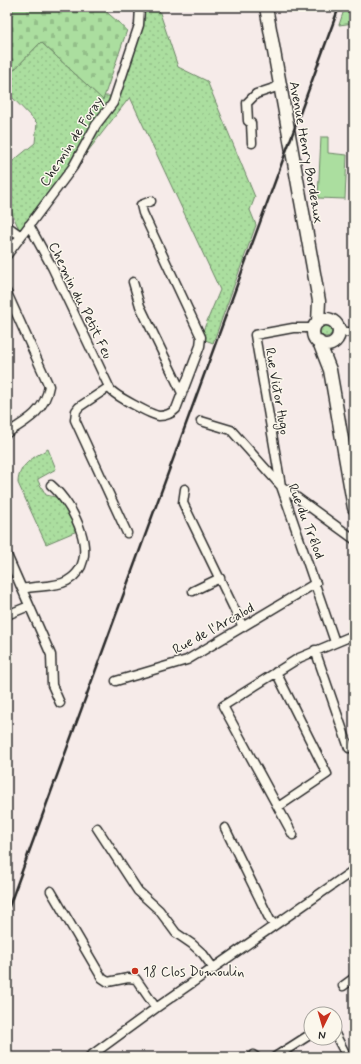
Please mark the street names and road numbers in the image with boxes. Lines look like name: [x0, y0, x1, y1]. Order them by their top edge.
street label: Avenue Henry Bordeaux: [285, 80, 327, 225]
street label: Chemin de Foray: [36, 93, 108, 190]
street label: Chemin du Petit Feu: [44, 239, 116, 362]
street label: Rue Victor Hugo: [260, 346, 294, 436]
street label: Rue du Trélod: [283, 481, 329, 562]
street label: Rue de l'Arcalod: [169, 599, 258, 659]

